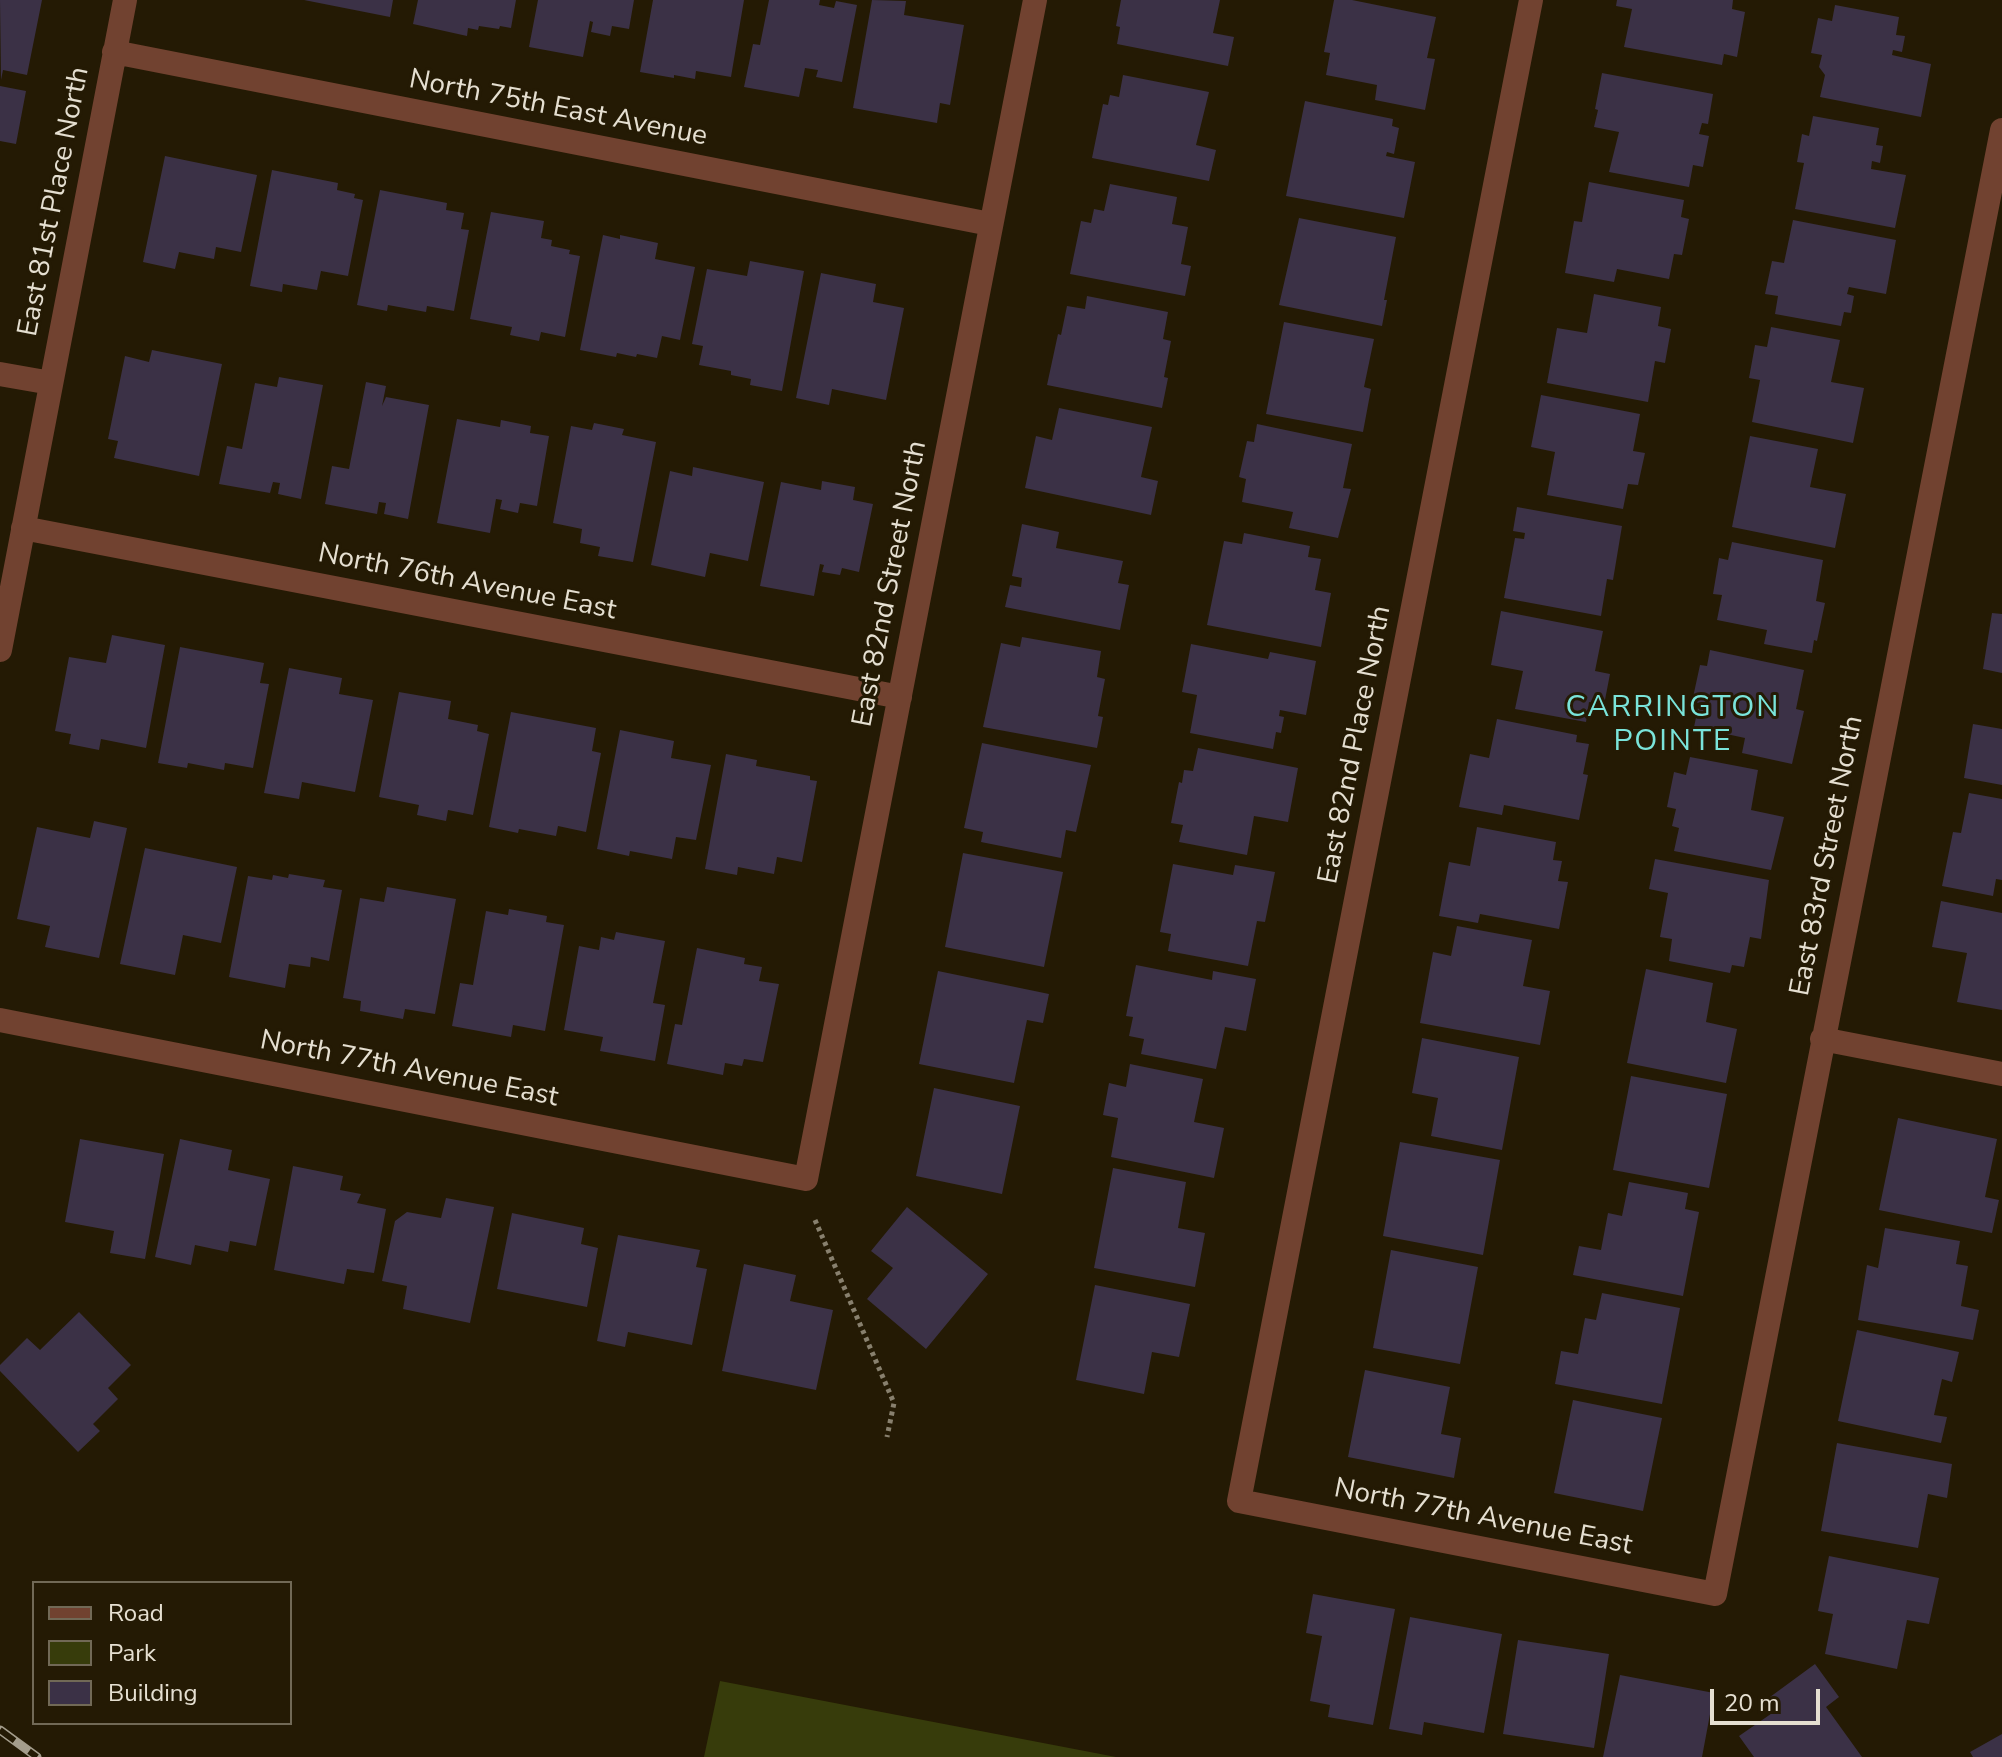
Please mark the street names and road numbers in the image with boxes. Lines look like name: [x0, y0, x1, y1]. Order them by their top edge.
street label: North 75th East Avenue: [406, 64, 710, 154]
street label: East 81st Place North: [12, 65, 98, 339]
street label: East 82nd Street North: [847, 438, 935, 730]
street label: North 76th Avenue East: [315, 538, 619, 628]
street label: East 82nd Place North: [1313, 603, 1399, 887]
street label: East 83rd Street North: [1784, 713, 1872, 999]
street label: North 77th Avenue East: [257, 1025, 561, 1115]
street label: North 77th Avenue East: [1331, 1473, 1635, 1563]

